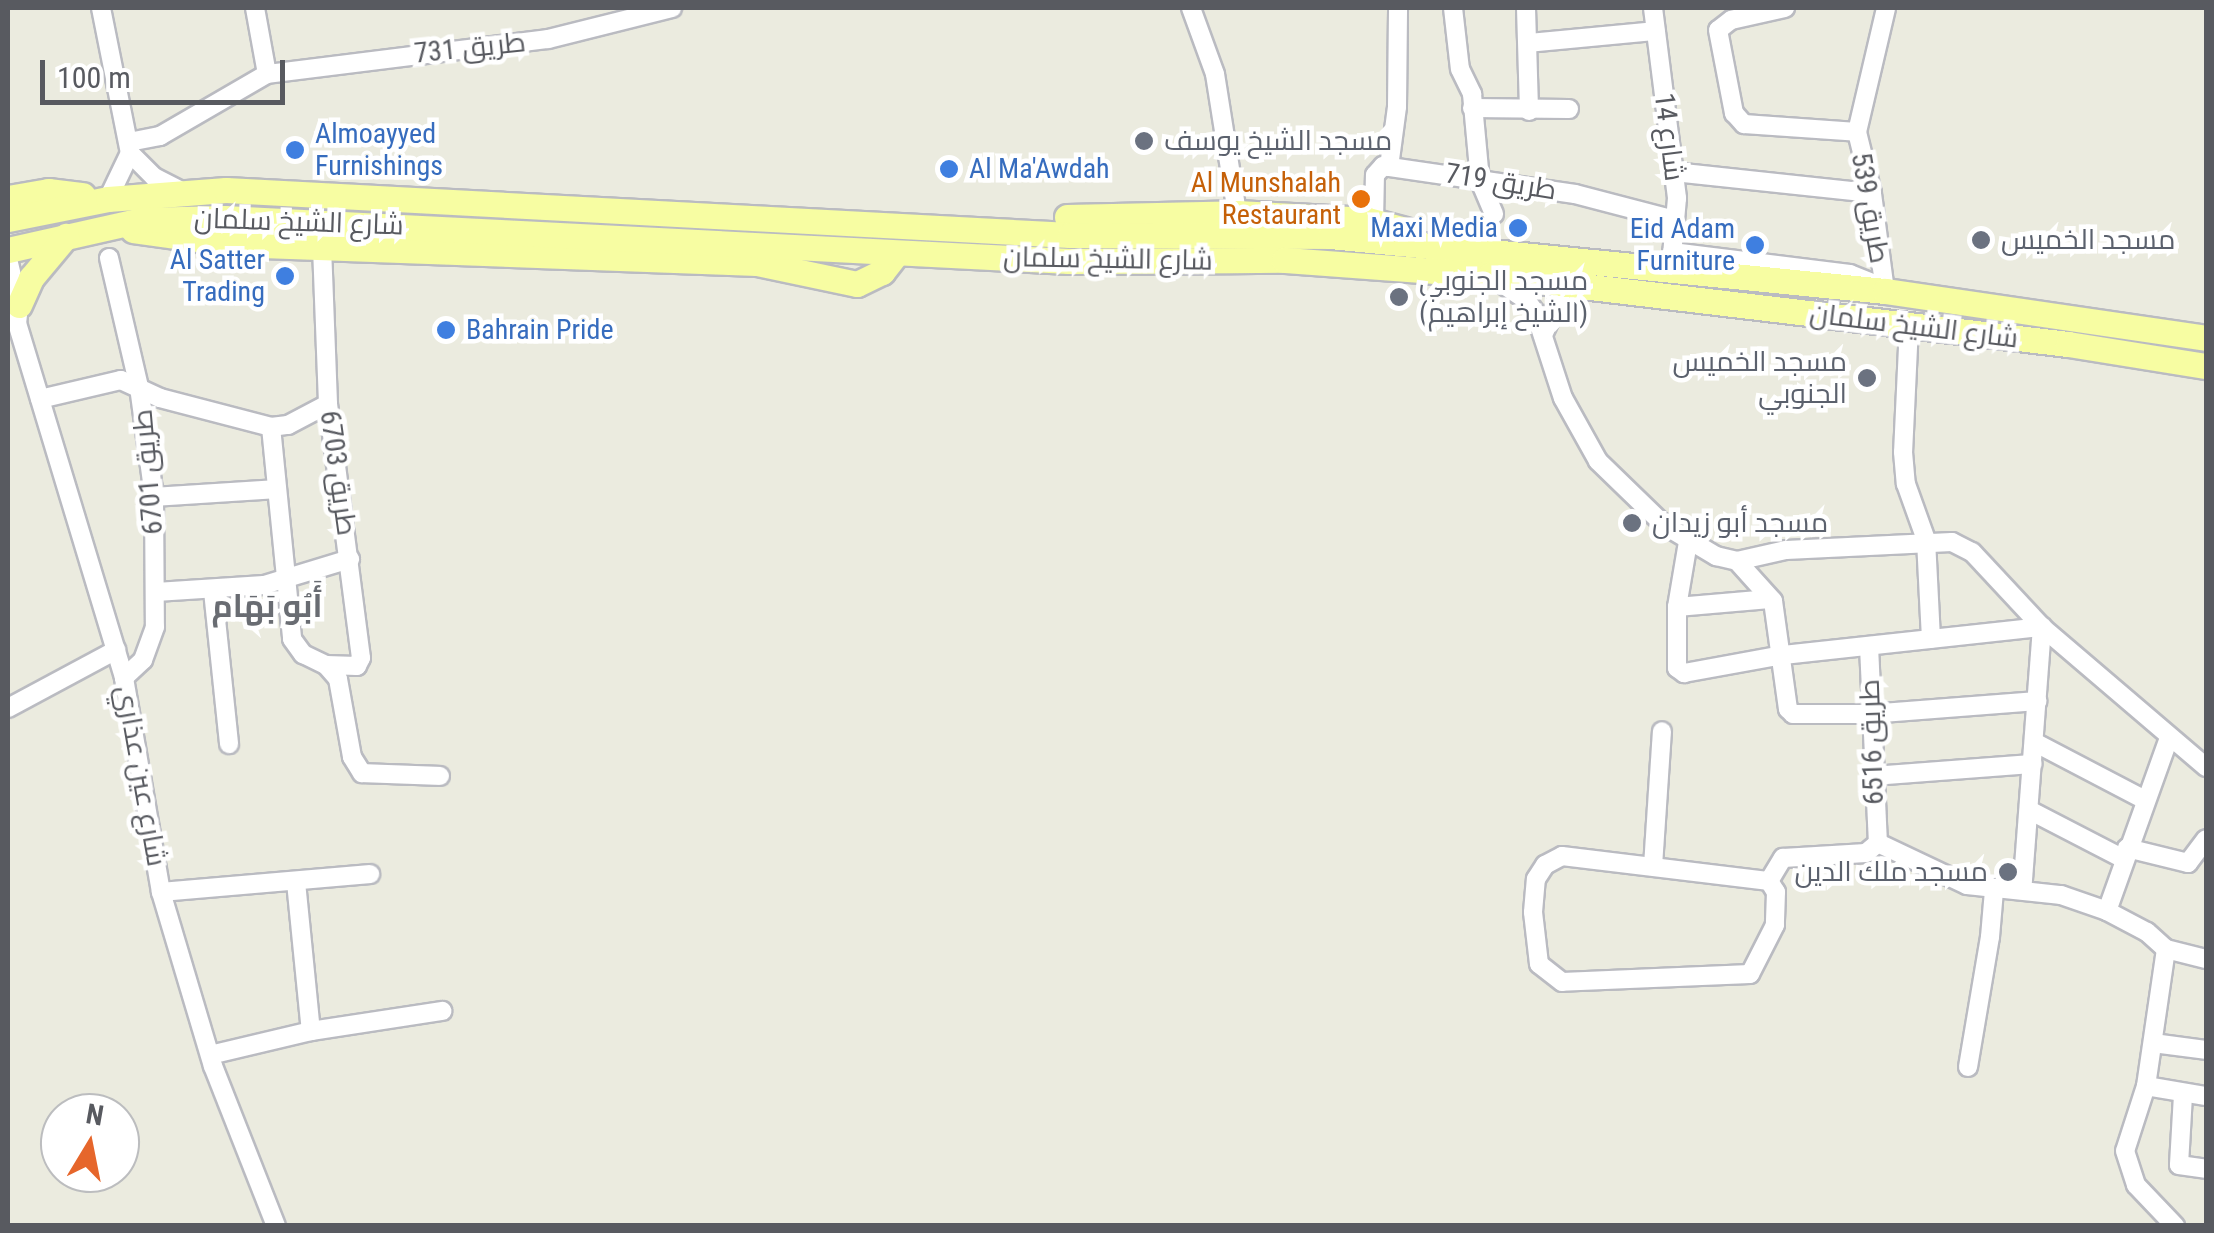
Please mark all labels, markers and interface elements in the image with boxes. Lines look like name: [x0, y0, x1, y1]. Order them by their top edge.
street label: طريق 731: [413, 25, 527, 71]
scale bar: [45, 40, 290, 102]
text: 100 m: [57, 60, 131, 95]
street label: شارع 14: [1647, 91, 1691, 183]
place label: Almoayyed Furnishings: [315, 117, 443, 183]
place label: مسجد الشيخ يوسف: [1164, 124, 1392, 158]
marker: مسجد الشيخ يوسف: [1133, 130, 1155, 152]
marker: Almoayyed Furnishings: [284, 139, 306, 161]
street label: طريق 539: [1844, 150, 1896, 266]
place label: Al Ma'Awdah: [969, 152, 1110, 186]
street label: طريق 719: [1443, 157, 1559, 207]
marker: Al Ma'Awdah: [938, 158, 960, 180]
place label: Al Munshalah Restaurant: [1191, 166, 1341, 232]
marker: Al Munshalah Restaurant: [1350, 188, 1372, 210]
street label: شارع الشيخ سلمان: [194, 202, 404, 242]
place label: Maxi Media: [1370, 211, 1498, 245]
place label: Eid Adam Furniture: [1630, 212, 1735, 278]
marker: Maxi Media: [1507, 217, 1529, 239]
place label: مسجد الخميس: [2001, 223, 2176, 257]
marker: مسجد الخميس: [1970, 229, 1992, 251]
marker: Eid Adam Furniture: [1744, 234, 1766, 256]
street label: شارع الشيخ سلمان: [1003, 240, 1213, 278]
place label: Al Satter Trading: [170, 243, 265, 309]
place label: مسجد الجنوبي (الشيخ إبراهيم): [1419, 264, 1588, 330]
marker: Al Satter Trading: [274, 265, 296, 287]
marker: مسجد الجنوبي (الشيخ إبراهيم): [1388, 286, 1410, 308]
street label: شارع الشيخ سلمان: [1808, 297, 2020, 355]
place label: Bahrain Pride: [466, 313, 614, 347]
marker: Bahrain Pride: [435, 319, 457, 341]
place label: مسجد الخميس الجنوبي: [1672, 345, 1847, 411]
marker: مسجد الخميس الجنوبي: [1856, 367, 1878, 389]
street label: طريق 6701: [126, 408, 170, 536]
street label: طريق 6703: [313, 408, 363, 538]
place label: مسجد أبو زيدان: [1652, 506, 1828, 540]
marker: مسجد أبو زيدان: [1621, 512, 1643, 534]
district label: أَبُو بَهَام: [211, 587, 323, 625]
street label: طريق 6516: [1853, 679, 1891, 805]
street label: شارع عين عذاري: [109, 683, 173, 869]
place label: مسجد ملك الدين: [1795, 855, 1988, 889]
marker: مسجد ملك الدين: [1997, 861, 2019, 883]
north arrow: [40, 1093, 140, 1193]
text: N: [84, 1097, 106, 1133]

